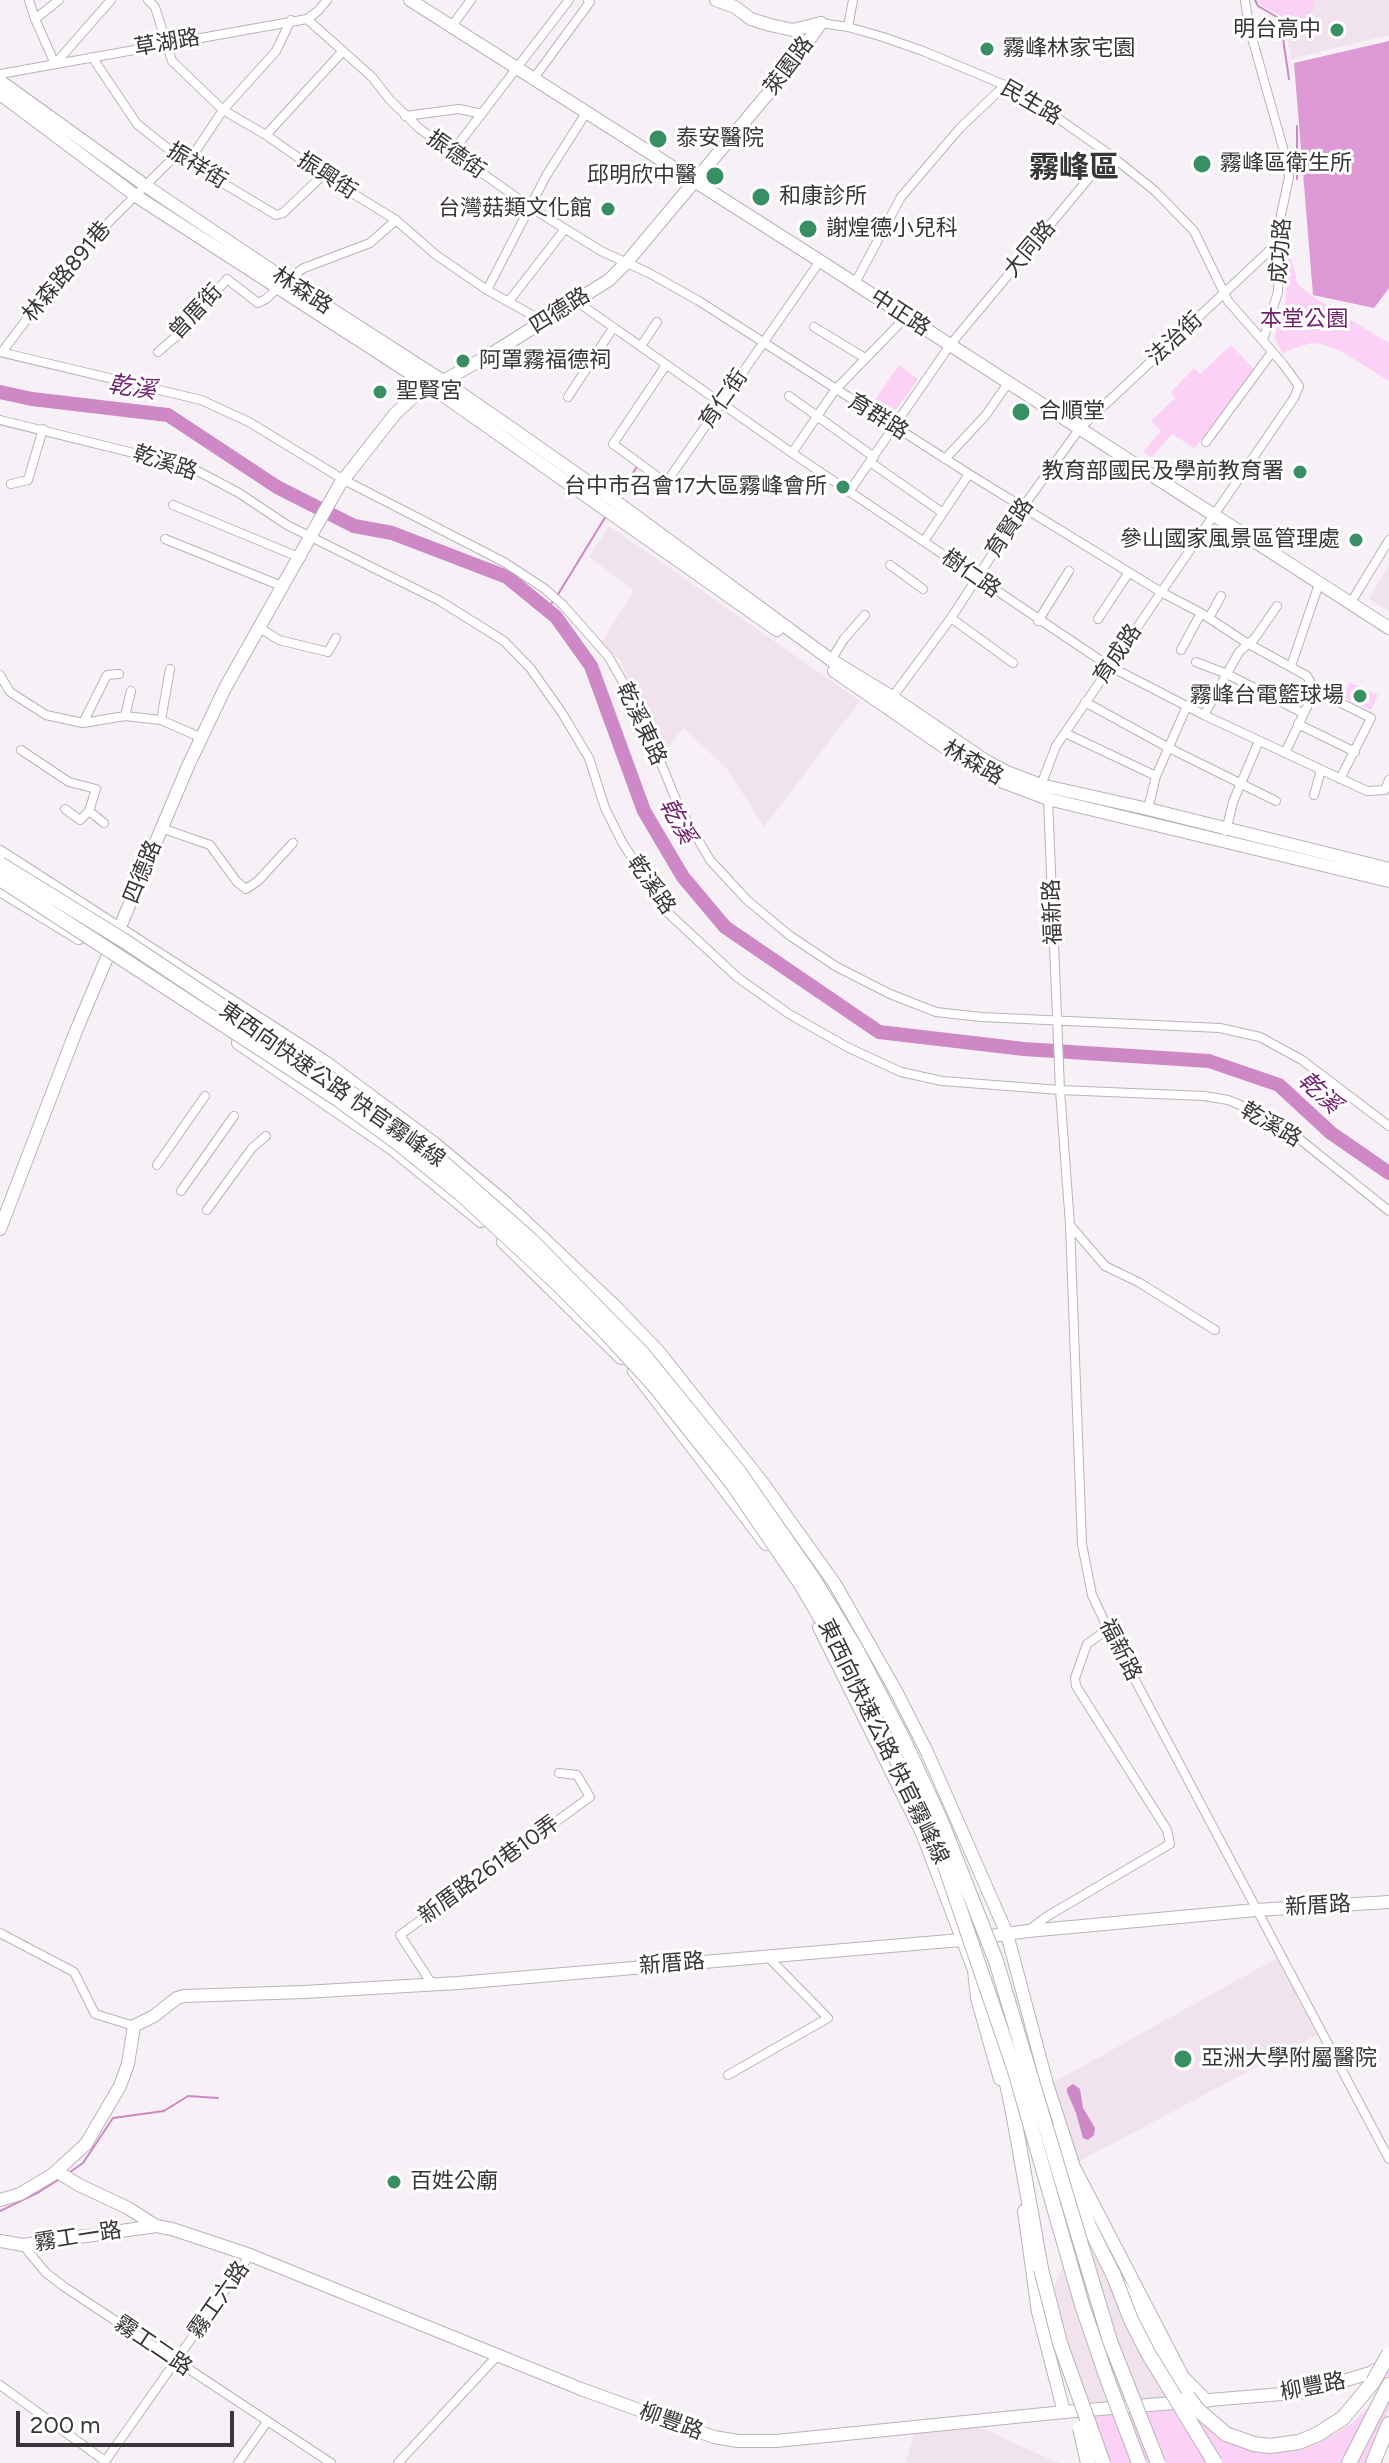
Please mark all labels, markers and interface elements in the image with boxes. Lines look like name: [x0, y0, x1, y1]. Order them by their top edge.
place label: 明台高中: [1233, 17, 1321, 43]
marker: 明台高中: [1328, 21, 1346, 39]
street label: 草湖路: [132, 24, 202, 62]
street label: 萊園路: [759, 32, 819, 100]
place label: 霧峰林家宅園: [1003, 36, 1135, 62]
marker: 霧峰林家宅園: [978, 40, 996, 58]
street label: 民生路: [996, 75, 1066, 131]
street label: 振德街: [421, 125, 491, 185]
place label: 泰安醫院: [676, 126, 764, 152]
marker: 泰安醫院: [647, 128, 669, 150]
street label: 振祥街: [162, 137, 232, 195]
street label: 振興街: [292, 147, 362, 205]
district label: 霧峰區: [1029, 150, 1119, 186]
place label: 霧峰區衛生所: [1220, 151, 1352, 177]
marker: 霧峰區衛生所: [1191, 153, 1213, 175]
place label: 邱明欣中醫: [587, 163, 697, 189]
marker: 邱明欣中醫: [704, 165, 726, 187]
place label: 和康診所: [779, 184, 867, 210]
marker: 和康診所: [750, 186, 772, 208]
place label: 台灣菇類文化館: [438, 196, 592, 222]
marker: 台灣菇類文化館: [599, 200, 617, 218]
street label: 大同路: [999, 215, 1061, 283]
street label: 林森路891巷: [17, 216, 117, 328]
place label: 謝煌德小兒科: [826, 216, 958, 242]
street label: 成功路: [1266, 217, 1296, 285]
marker: 謝煌德小兒科: [797, 218, 819, 240]
street label: 林森路: [267, 262, 337, 320]
street label: 曾厝街: [164, 279, 228, 345]
street label: 四德路: [525, 282, 595, 340]
street label: 中正路: [865, 284, 935, 342]
street label: 法治街: [1142, 307, 1208, 371]
park label: 本堂公園: [1260, 307, 1348, 333]
place label: 阿罩霧福德祠: [479, 348, 611, 374]
marker: 阿罩霧福德祠: [454, 352, 472, 370]
street label: 育仁街: [694, 364, 754, 434]
water label: 乾溪: [106, 370, 158, 406]
place label: 聖賢宮: [396, 379, 462, 405]
marker: 聖賢宮: [371, 383, 389, 401]
street label: 育群路: [843, 388, 913, 446]
place label: 合順堂: [1039, 399, 1105, 425]
marker: 合順堂: [1010, 401, 1032, 423]
street label: 乾溪路: [130, 440, 200, 486]
place label: 教育部國民及學前教育署: [1042, 459, 1284, 485]
marker: 教育部國民及學前教育署: [1291, 463, 1309, 481]
place label: 台中市召會17大區霧峰會所: [564, 474, 827, 500]
marker: 台中市召會17大區霧峰會所: [834, 478, 852, 496]
street label: 育賢路: [981, 493, 1039, 563]
place label: 參山國家風景區管理處: [1120, 527, 1340, 553]
marker: 參山國家風景區管理處: [1347, 531, 1365, 549]
street label: 樹仁路: [936, 544, 1006, 604]
street label: 育成路: [1089, 619, 1147, 689]
street label: 乾溪東路: [610, 679, 672, 769]
place label: 霧峰台電籃球場: [1190, 683, 1344, 709]
marker: 霧峰台電籃球場: [1351, 687, 1369, 705]
street label: 林森路: [938, 735, 1008, 791]
water label: 乾溪: [653, 793, 701, 849]
street label: 四德路: [118, 836, 168, 908]
street label: 乾溪路: [621, 850, 681, 920]
street label: 福新路: [1039, 879, 1067, 945]
street label: 東西向快速公路 快官霧峰線: [214, 997, 450, 1173]
water label: 乾溪: [1292, 1066, 1346, 1120]
street label: 乾溪路: [1236, 1097, 1306, 1153]
street label: 東西向快速公路 快官霧峰線: [812, 1615, 954, 1869]
street label: 福新路: [1093, 1615, 1147, 1685]
street label: 新厝路261巷10弄: [414, 1810, 564, 1930]
street label: 新厝路: [1284, 1891, 1352, 1921]
street label: 新厝路: [638, 1948, 706, 1980]
place label: 亞洲大學附屬醫院: [1201, 2046, 1377, 2072]
marker: 亞洲大學附屬醫院: [1172, 2048, 1194, 2070]
place label: 百姓公廟: [410, 2169, 498, 2195]
marker: 百姓公廟: [385, 2173, 403, 2191]
street label: 霧工一路: [32, 2217, 124, 2257]
street label: 霧工六路: [183, 2256, 255, 2344]
street label: 霧工二路: [109, 2310, 197, 2382]
street label: 柳豐路: [1278, 2368, 1348, 2406]
scale bar: [20, 2395, 238, 2445]
street label: 柳豐路: [635, 2398, 707, 2446]
text: 200 m: [30, 2410, 101, 2439]

